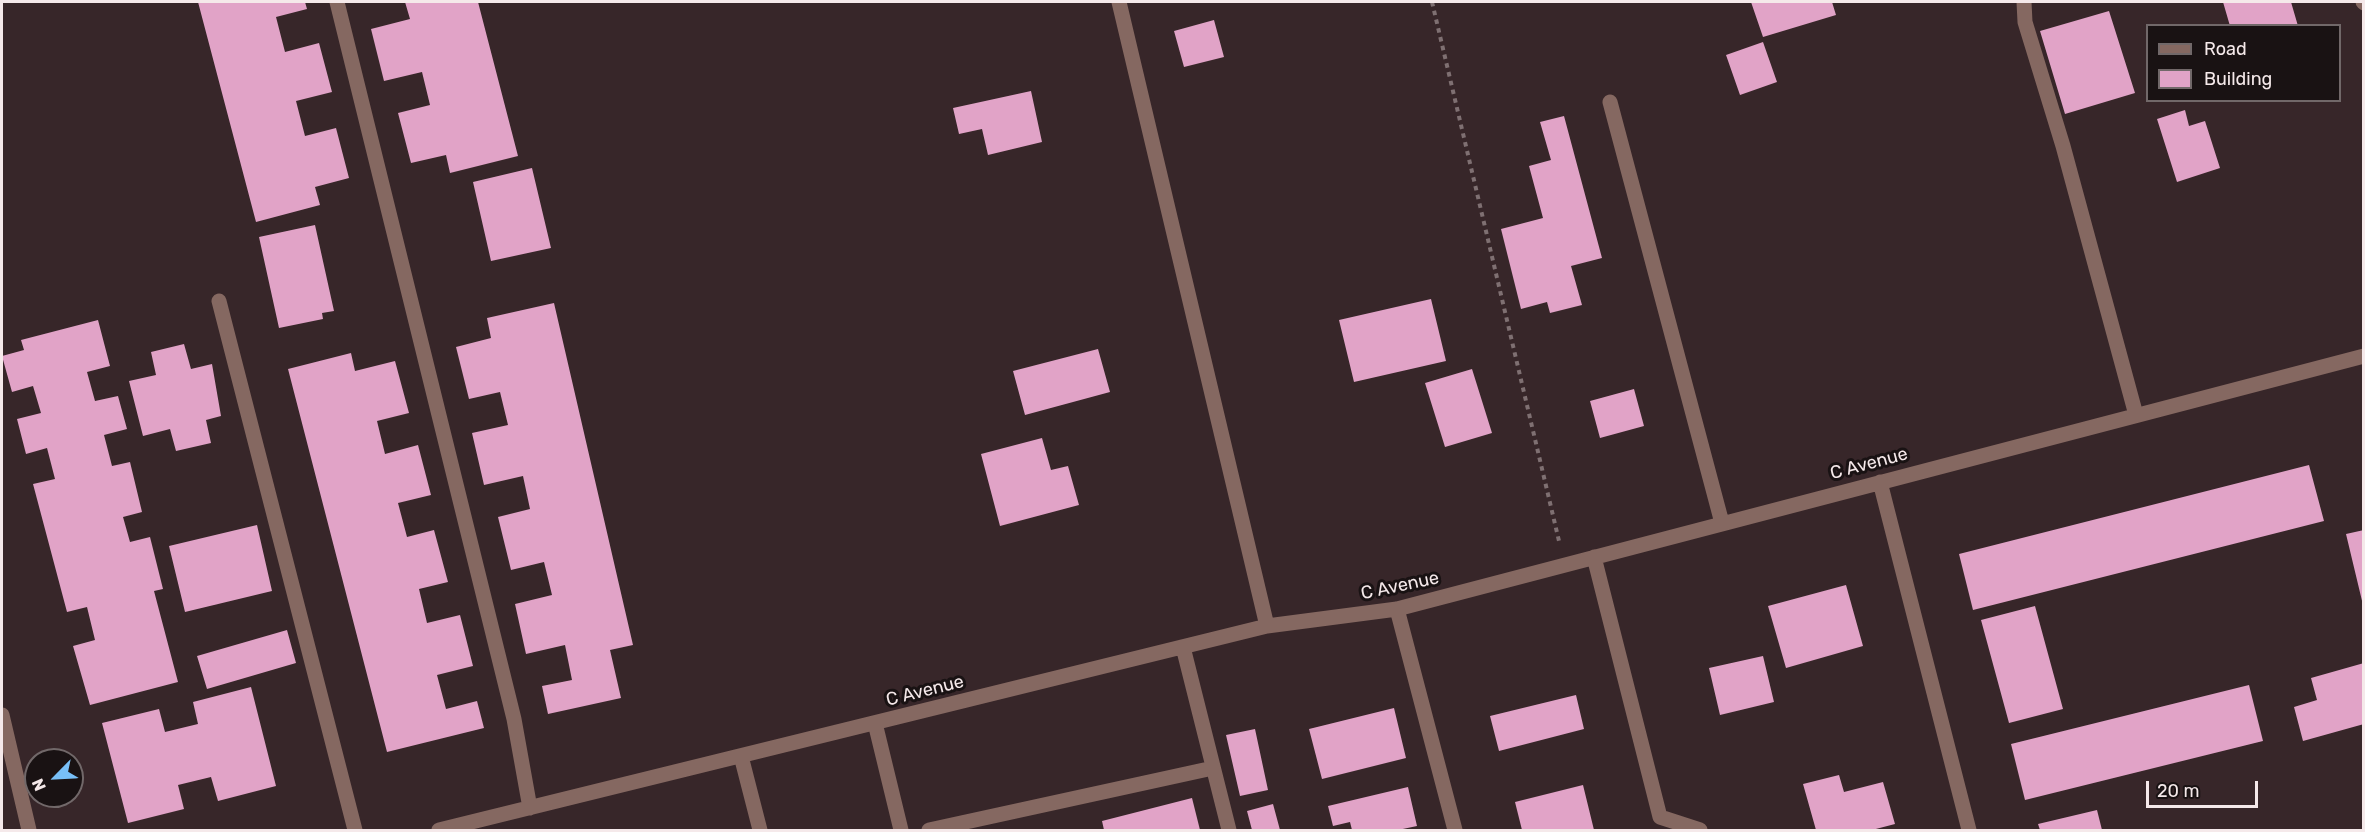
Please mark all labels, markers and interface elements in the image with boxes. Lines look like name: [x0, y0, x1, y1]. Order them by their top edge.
legend: [2146, 24, 2341, 102]
text: Road: [2204, 38, 2247, 60]
text: Building: [2204, 68, 2272, 90]
street label: C Avenue: [1828, 443, 1910, 485]
street label: C Avenue: [1359, 567, 1441, 605]
street label: C Avenue: [884, 671, 966, 711]
north arrow: [24, 748, 84, 808]
scale bar: [2149, 769, 2262, 807]
text: N: [28, 776, 50, 794]
text: 20 m: [2157, 780, 2199, 802]

